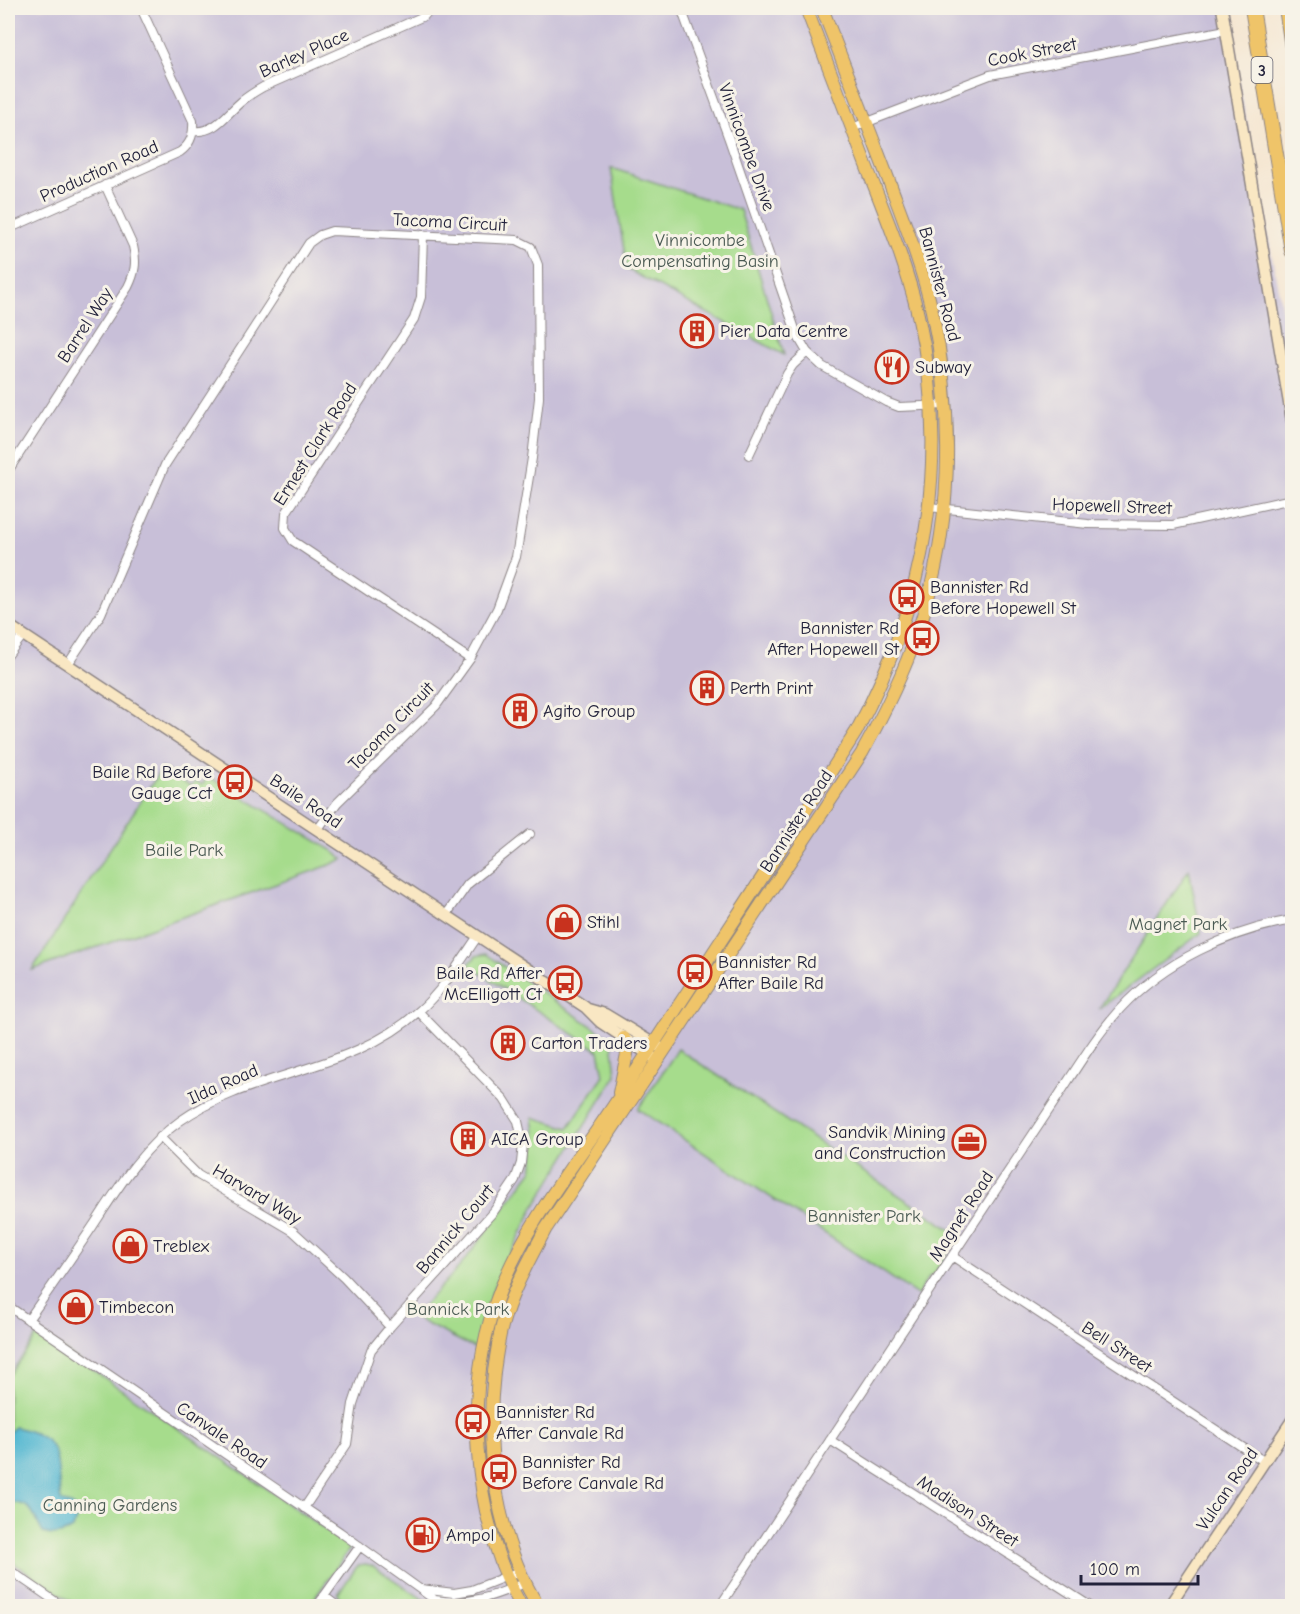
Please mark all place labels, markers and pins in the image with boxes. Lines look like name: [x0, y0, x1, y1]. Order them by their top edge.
building icon: Pier Data Centre: [679, 313, 715, 349]
place label: Pier Data Centre: [720, 321, 848, 342]
restaurant icon: Subway: [874, 349, 910, 385]
place label: Subway: [915, 357, 972, 378]
place label: Bannister Rd Before Hopewell St: [930, 577, 1077, 619]
bus stop icon: Bannister Rd Before Hopewell St: [889, 579, 925, 615]
place label: Bannister Rd After Hopewell St: [767, 618, 900, 660]
bus stop icon: Bannister Rd After Hopewell St: [904, 620, 940, 656]
building icon: Perth Print: [689, 670, 725, 706]
place label: Perth Print: [730, 678, 814, 699]
building icon: Agito Group: [502, 693, 538, 729]
place label: Agito Group: [543, 701, 635, 722]
place label: Baile Rd Before Gauge Cct: [92, 762, 213, 804]
bus stop icon: Baile Rd Before Gauge Cct: [217, 764, 253, 800]
shop icon: Stihl: [546, 904, 582, 940]
place label: Stihl: [587, 912, 620, 933]
place label: Bannister Rd After Baile Rd: [718, 952, 824, 994]
bus stop icon: Bannister Rd After Baile Rd: [677, 954, 713, 990]
place label: Baile Rd After McElligott Ct: [436, 963, 543, 1005]
bus stop icon: Baile Rd After McElligott Ct: [547, 965, 583, 1001]
building icon: Carton Traders: [490, 1025, 526, 1061]
place label: Carton Traders: [531, 1033, 647, 1054]
building icon: AICA Group: [450, 1121, 486, 1157]
place label: Sandvik Mining and Construction: [814, 1122, 946, 1164]
office icon: Sandvik Mining and Construction: [951, 1124, 987, 1160]
place label: AICA Group: [491, 1129, 584, 1150]
shop icon: Treblex: [112, 1228, 148, 1264]
place label: Treblex: [153, 1236, 210, 1257]
shop icon: Timbecon: [58, 1289, 94, 1325]
place label: Timbecon: [99, 1297, 174, 1318]
place label: Bannister Rd After Canvale Rd: [496, 1402, 624, 1444]
bus stop icon: Bannister Rd After Canvale Rd: [455, 1404, 491, 1440]
place label: Bannister Rd Before Canvale Rd: [522, 1452, 664, 1494]
bus stop icon: Bannister Rd Before Canvale Rd: [481, 1454, 517, 1490]
fuel station icon: Ampol: [405, 1517, 441, 1553]
place label: Ampol: [446, 1525, 494, 1546]

